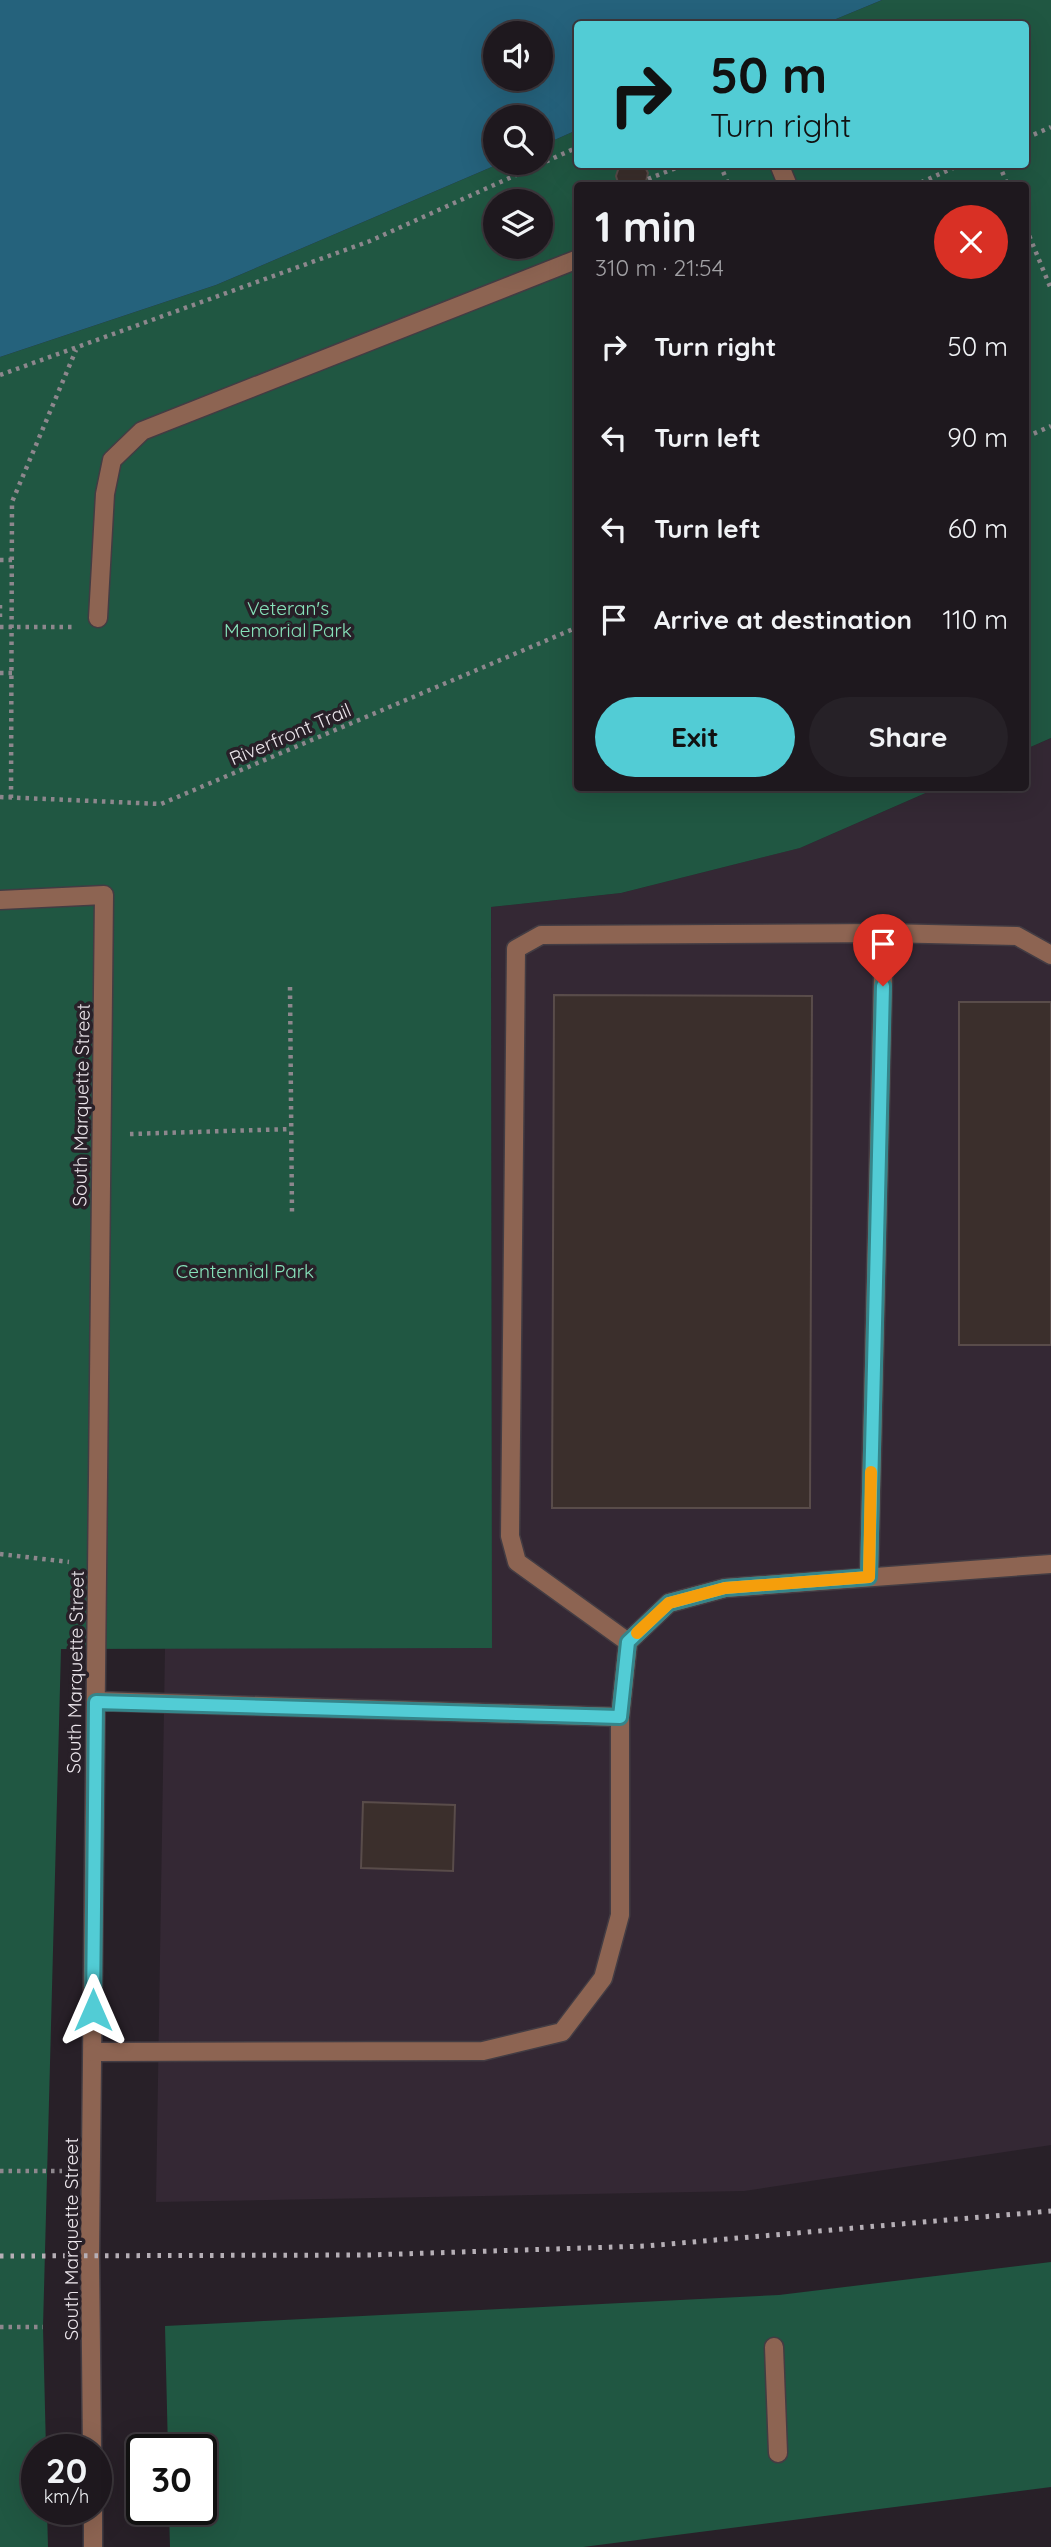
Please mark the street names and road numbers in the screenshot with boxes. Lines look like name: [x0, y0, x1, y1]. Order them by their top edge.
street label: Riverfront Trail: [225, 698, 355, 770]
street label: South Marquette Street: [67, 1003, 95, 1207]
street label: South Marquette Street: [61, 1570, 89, 1774]
street label: South Marquette Street: [59, 2137, 83, 2341]

